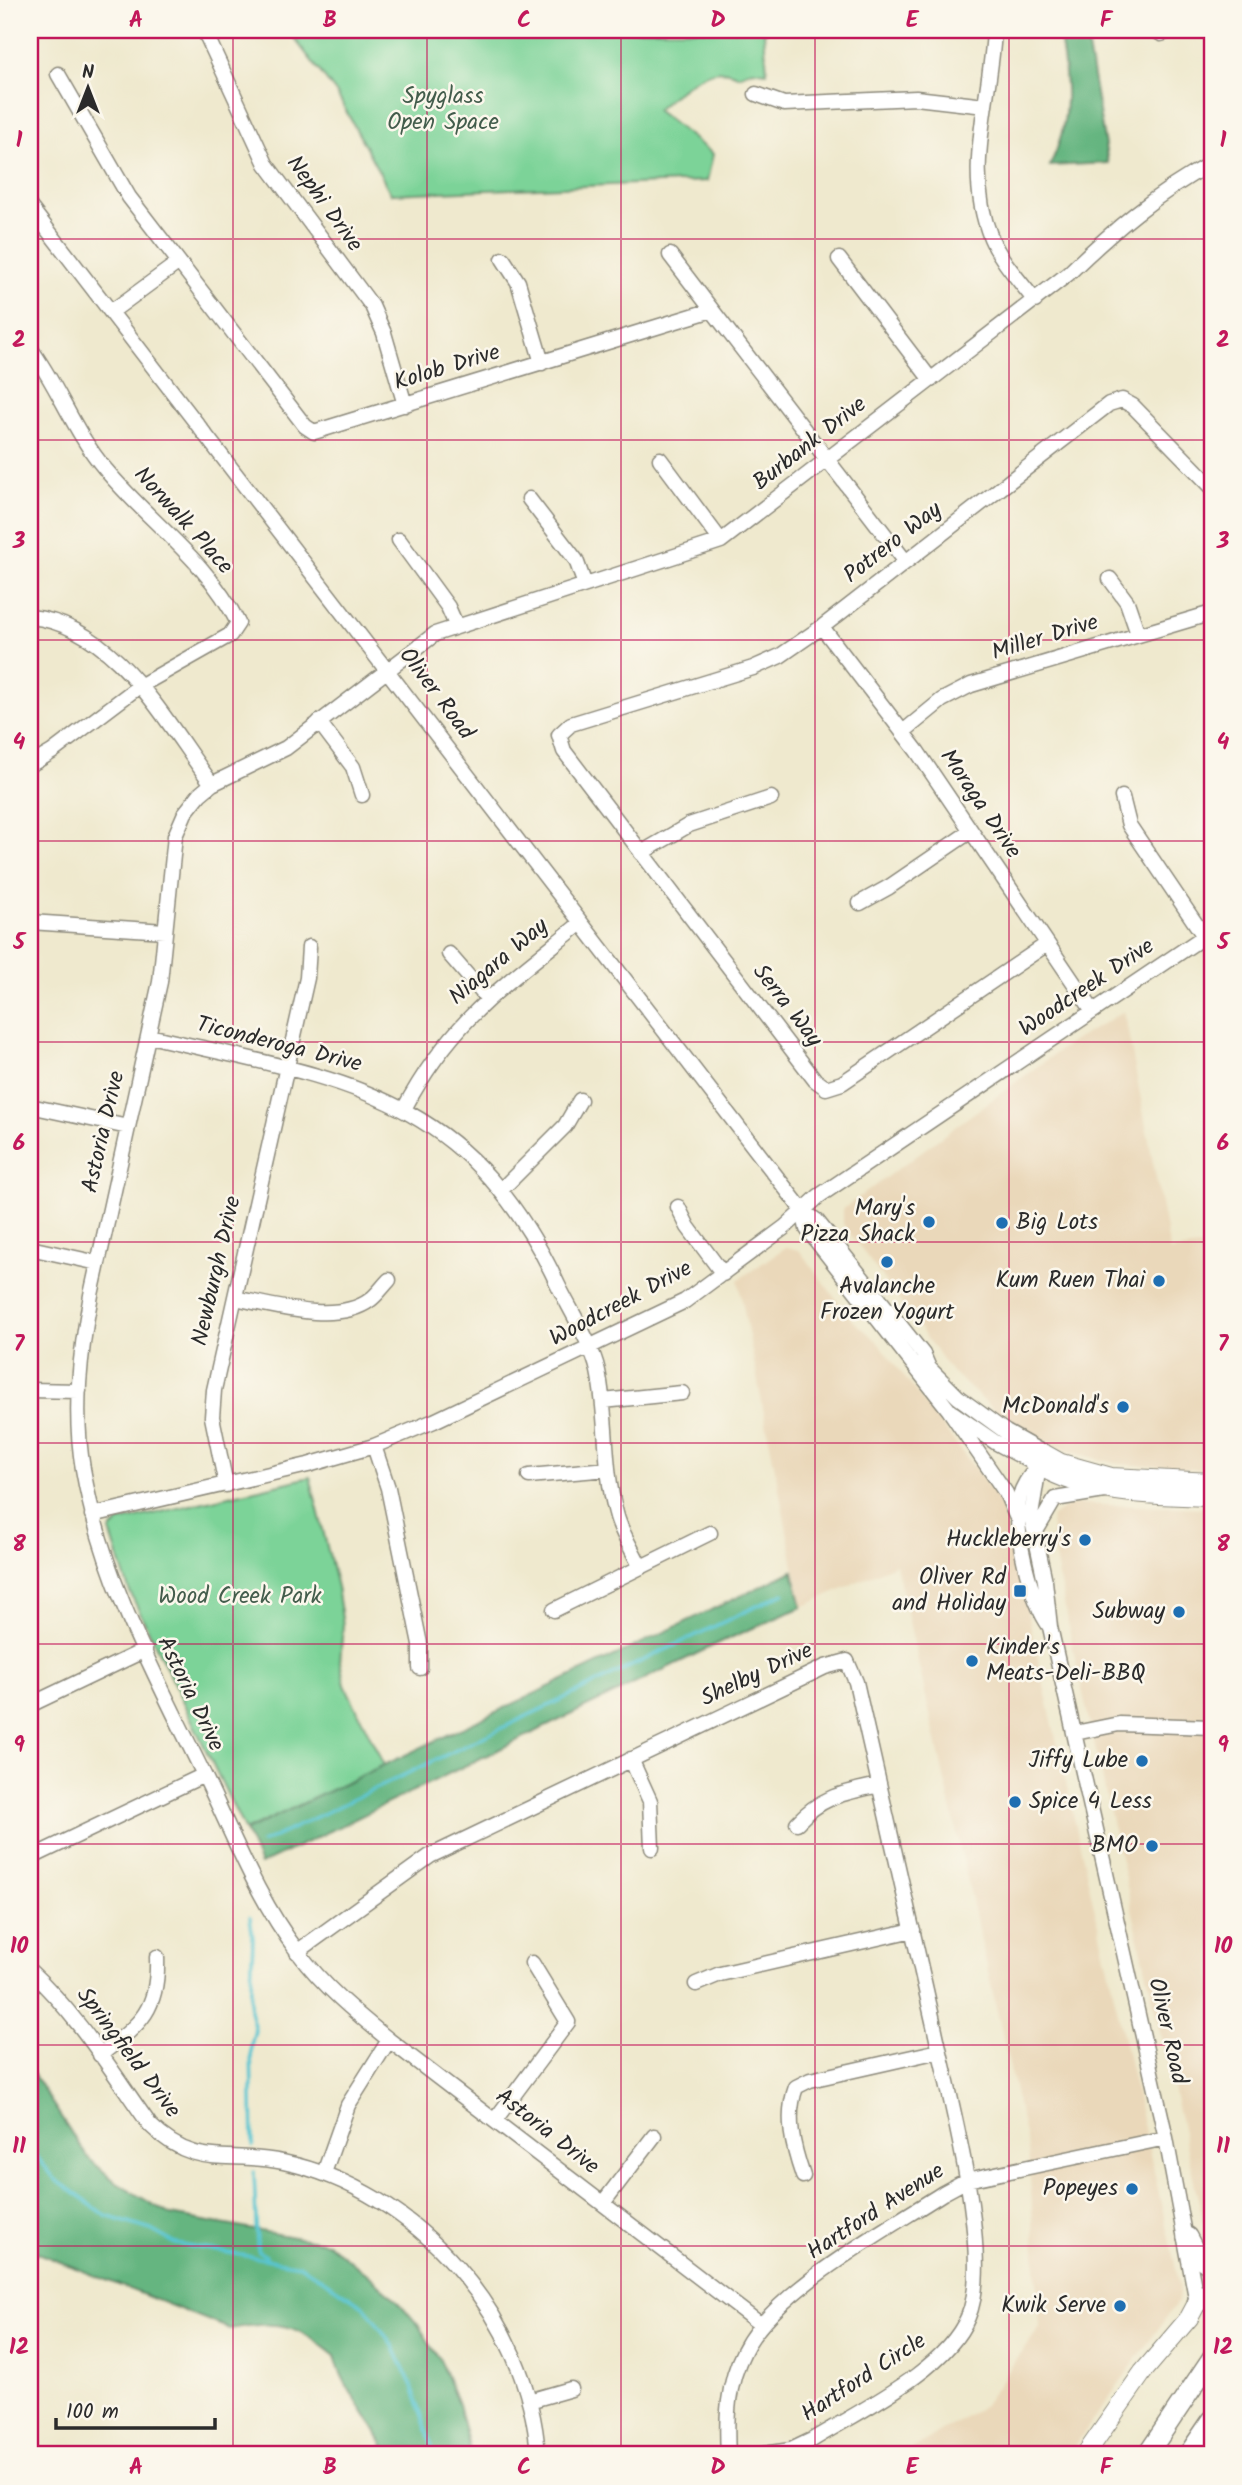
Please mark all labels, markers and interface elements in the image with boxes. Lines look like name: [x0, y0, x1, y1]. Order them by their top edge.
text: A: [129, 3, 143, 39]
text: B: [323, 3, 337, 39]
text: C: [517, 3, 531, 39]
text: D: [710, 3, 726, 39]
text: E: [906, 3, 920, 39]
text: F: [1100, 3, 1114, 39]
north arrow: [52, 52, 122, 122]
text: N: [82, 58, 94, 88]
park label: Spyglass Open Space: [387, 79, 499, 141]
text: 1: [16, 123, 23, 159]
text: 1: [1220, 123, 1227, 159]
street label: Nephi Drive: [277, 148, 371, 260]
text: 2: [12, 323, 26, 359]
text: 2: [1216, 323, 1230, 359]
street label: Kolob Drive: [389, 335, 505, 401]
street label: Burbank Drive: [745, 388, 875, 500]
street label: Norwalk Place: [124, 459, 242, 583]
street label: Potrero Way: [836, 493, 950, 593]
text: 3: [12, 524, 26, 560]
text: 3: [1216, 524, 1230, 560]
street label: Miller Drive: [987, 605, 1103, 671]
street label: Oliver Road: [389, 640, 483, 748]
text: 4: [13, 725, 26, 761]
text: 4: [1217, 725, 1230, 761]
street label: Moraga Drive: [930, 742, 1030, 866]
street label: Niagara Way: [441, 909, 557, 1015]
text: 5: [12, 925, 27, 961]
text: 5: [1216, 925, 1231, 961]
street label: Woodcreek Drive: [1012, 929, 1162, 1047]
street label: Serra Way: [743, 957, 831, 1056]
street label: Ticonderoga Drive: [192, 1007, 366, 1083]
street label: Astoria Drive: [72, 1067, 136, 1197]
text: 6: [13, 1126, 25, 1162]
text: 6: [1217, 1126, 1229, 1162]
place label: Mary's Pizza Shack: [800, 1191, 915, 1253]
street label: Newburgh Drive: [182, 1193, 252, 1349]
place label: Big Lots: [1016, 1205, 1098, 1241]
marker: Mary's Pizza Shack: [921, 1214, 937, 1230]
marker: Big Lots: [994, 1215, 1010, 1231]
street label: Woodcreek Drive: [543, 1251, 699, 1357]
marker: Avalanche Frozen Yogurt: [879, 1254, 895, 1270]
place label: Kum Ruen Thai: [996, 1263, 1147, 1299]
place label: Avalanche Frozen Yogurt: [820, 1269, 955, 1331]
marker: Kum Ruen Thai: [1151, 1273, 1167, 1289]
text: 7: [14, 1327, 26, 1363]
text: 7: [1218, 1327, 1230, 1363]
place label: McDonald's: [1002, 1389, 1109, 1425]
marker: McDonald's: [1115, 1399, 1131, 1415]
place label: Huckleberry's: [946, 1522, 1071, 1558]
text: 8: [12, 1527, 26, 1563]
text: 8: [1216, 1527, 1230, 1563]
marker: Huckleberry's: [1077, 1532, 1093, 1548]
place label: Oliver Rd and Holiday: [892, 1560, 1007, 1622]
park label: Wood Creek Park: [158, 1579, 322, 1615]
marker: Oliver Rd and Holiday: [1012, 1583, 1028, 1599]
place label: Subway: [1093, 1594, 1165, 1630]
marker: Subway: [1171, 1604, 1187, 1620]
street label: Astoria Drive: [147, 1630, 233, 1758]
place label: Kinder's Meats-Deli-BBQ: [986, 1630, 1145, 1692]
street label: Shelby Drive: [695, 1633, 819, 1717]
marker: Kinder's Meats-Deli-BBQ: [964, 1653, 980, 1669]
text: 9: [13, 1728, 25, 1764]
text: 9: [1217, 1728, 1229, 1764]
place label: Jiffy Lube: [1028, 1743, 1128, 1779]
marker: Jiffy Lube: [1134, 1753, 1150, 1769]
place label: Spice 4 Less: [1029, 1784, 1152, 1820]
marker: Spice 4 Less: [1007, 1794, 1023, 1810]
place label: BMO: [1091, 1828, 1138, 1864]
marker: BMO: [1144, 1838, 1160, 1854]
text: 10: [10, 1929, 29, 1965]
text: 10: [1214, 1929, 1233, 1965]
street label: Oliver Road: [1137, 1974, 1197, 2088]
street label: Springfield Drive: [67, 1980, 189, 2126]
street label: Astoria Drive: [487, 2080, 607, 2184]
text: 11: [12, 2129, 26, 2165]
text: 11: [1216, 2129, 1230, 2165]
street label: Hartford Avenue: [800, 2154, 952, 2270]
place label: Popeyes: [1043, 2171, 1118, 2207]
marker: Popeyes: [1124, 2181, 1140, 2197]
place label: Kwik Serve: [1001, 2288, 1106, 2324]
marker: Kwik Serve: [1112, 2298, 1128, 2314]
street label: Hartford Circle: [794, 2324, 934, 2432]
text: 12: [9, 2330, 29, 2366]
text: 12: [1213, 2330, 1233, 2366]
scale bar: [56, 2387, 215, 2431]
text: 100 m: [66, 2396, 119, 2429]
text: A: [129, 2450, 143, 2485]
text: B: [323, 2450, 337, 2485]
text: C: [517, 2450, 531, 2485]
text: D: [710, 2450, 726, 2485]
text: E: [906, 2450, 920, 2485]
text: F: [1100, 2450, 1114, 2485]

